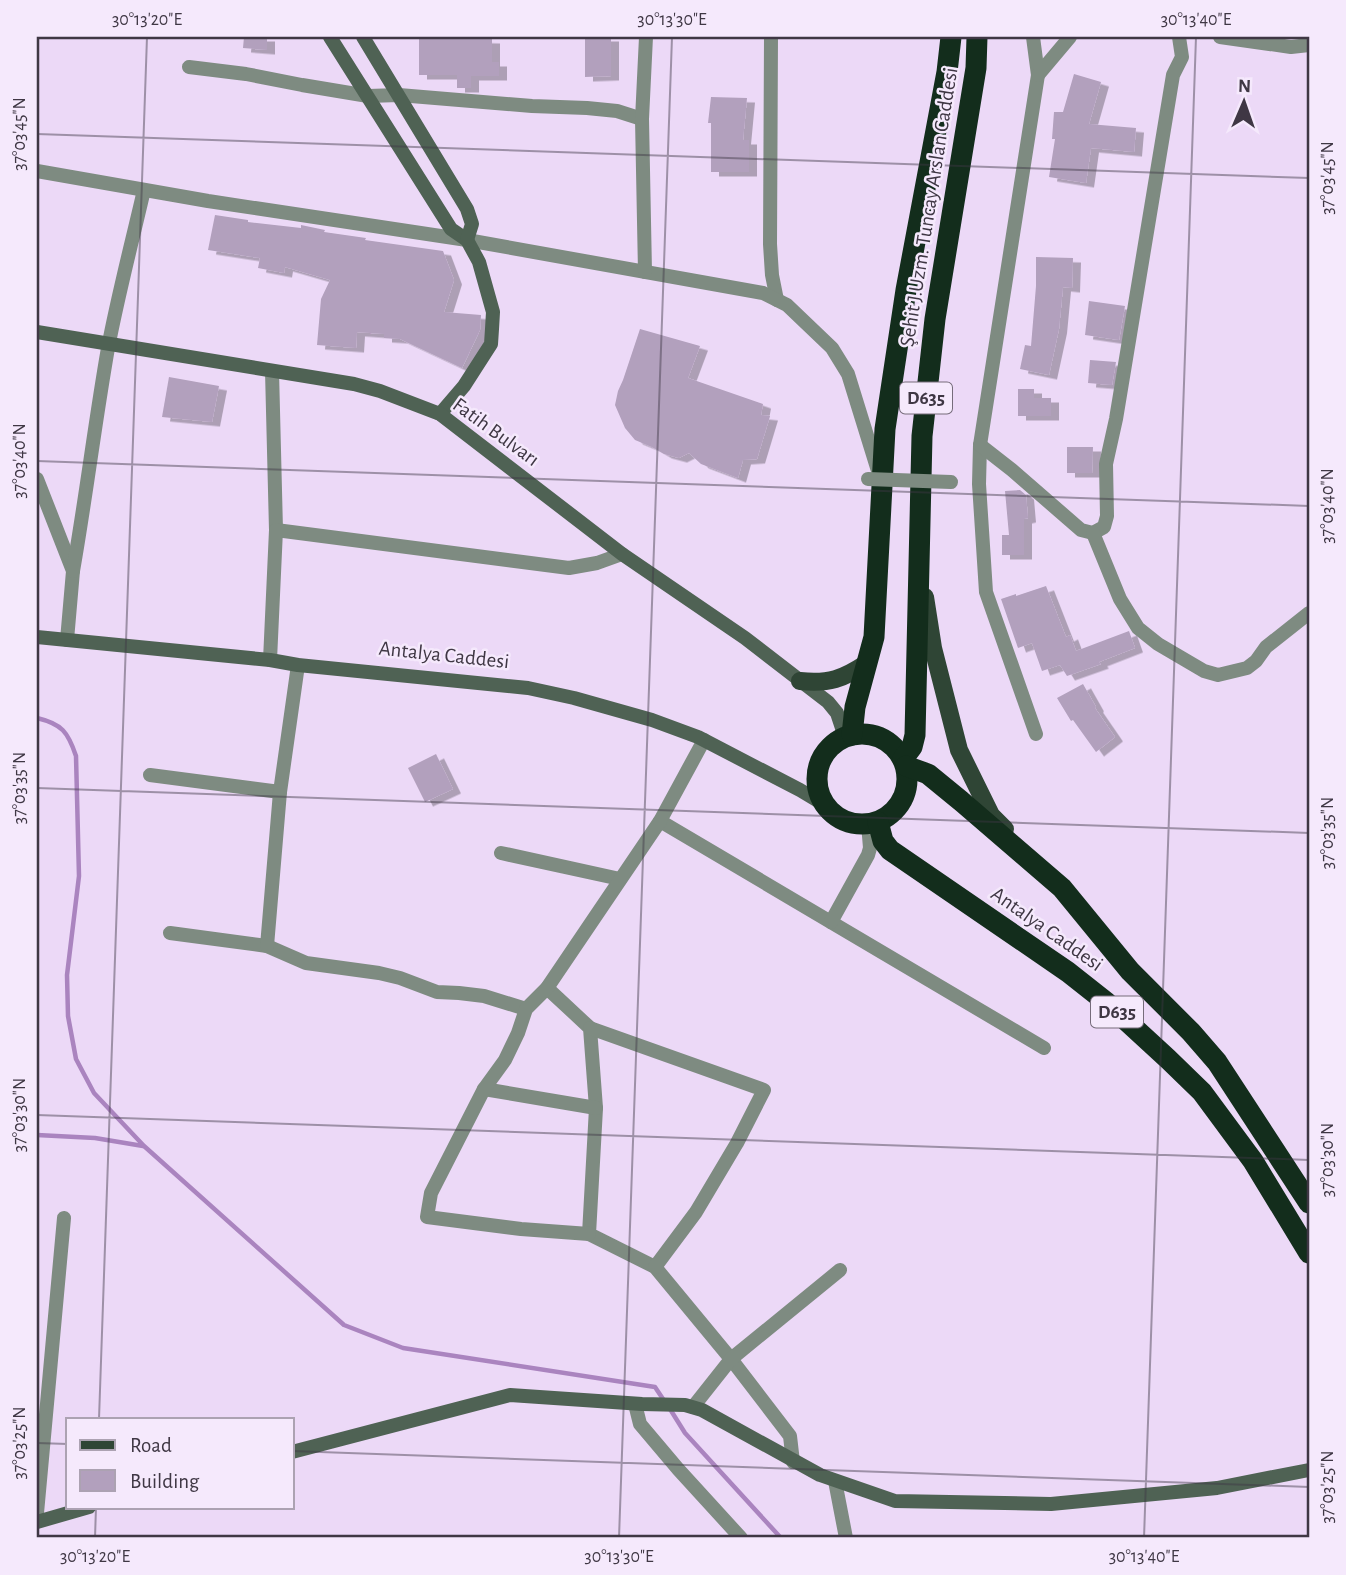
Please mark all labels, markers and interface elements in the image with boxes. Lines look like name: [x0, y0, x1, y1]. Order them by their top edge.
text: 30°13'20"E: [112, 11, 182, 29]
text: 30°13'30"E: [637, 11, 707, 29]
text: 30°13'40"E: [1161, 11, 1232, 29]
street label: Şehit J.Uzm. Tuncay Arslan Caddesi: [897, 66, 961, 348]
north arrow: [1210, 66, 1280, 136]
text: N: [1238, 77, 1251, 96]
text: 37°03'45"N: [11, 97, 29, 171]
text: 37°03'45"N: [1319, 141, 1337, 215]
road number: D635: [900, 382, 952, 414]
street label: Fatih Bulvarı: [449, 394, 543, 470]
text: 37°03'40"N: [11, 423, 29, 499]
text: 37°03'40"N: [1319, 468, 1337, 544]
street label: Antalya Caddesi: [378, 638, 510, 672]
text: 37°03'35"N: [11, 752, 29, 824]
text: 37°03'35"N: [1319, 797, 1337, 869]
street label: Antalya Caddesi: [987, 883, 1107, 975]
road number: D635: [1091, 996, 1143, 1028]
text: 37°03'30"N: [11, 1078, 29, 1152]
text: 37°03'30"N: [1319, 1123, 1337, 1197]
text: 37°03'25"N: [11, 1406, 29, 1480]
legend: [66, 1418, 294, 1508]
text: Road: [130, 1435, 172, 1456]
text: 37°03'25"N: [1319, 1450, 1337, 1524]
text: Building: [130, 1471, 200, 1492]
text: 30°13'20"E: [60, 1548, 130, 1566]
text: 30°13'30"E: [584, 1548, 654, 1566]
text: 30°13'40"E: [1109, 1548, 1180, 1566]

